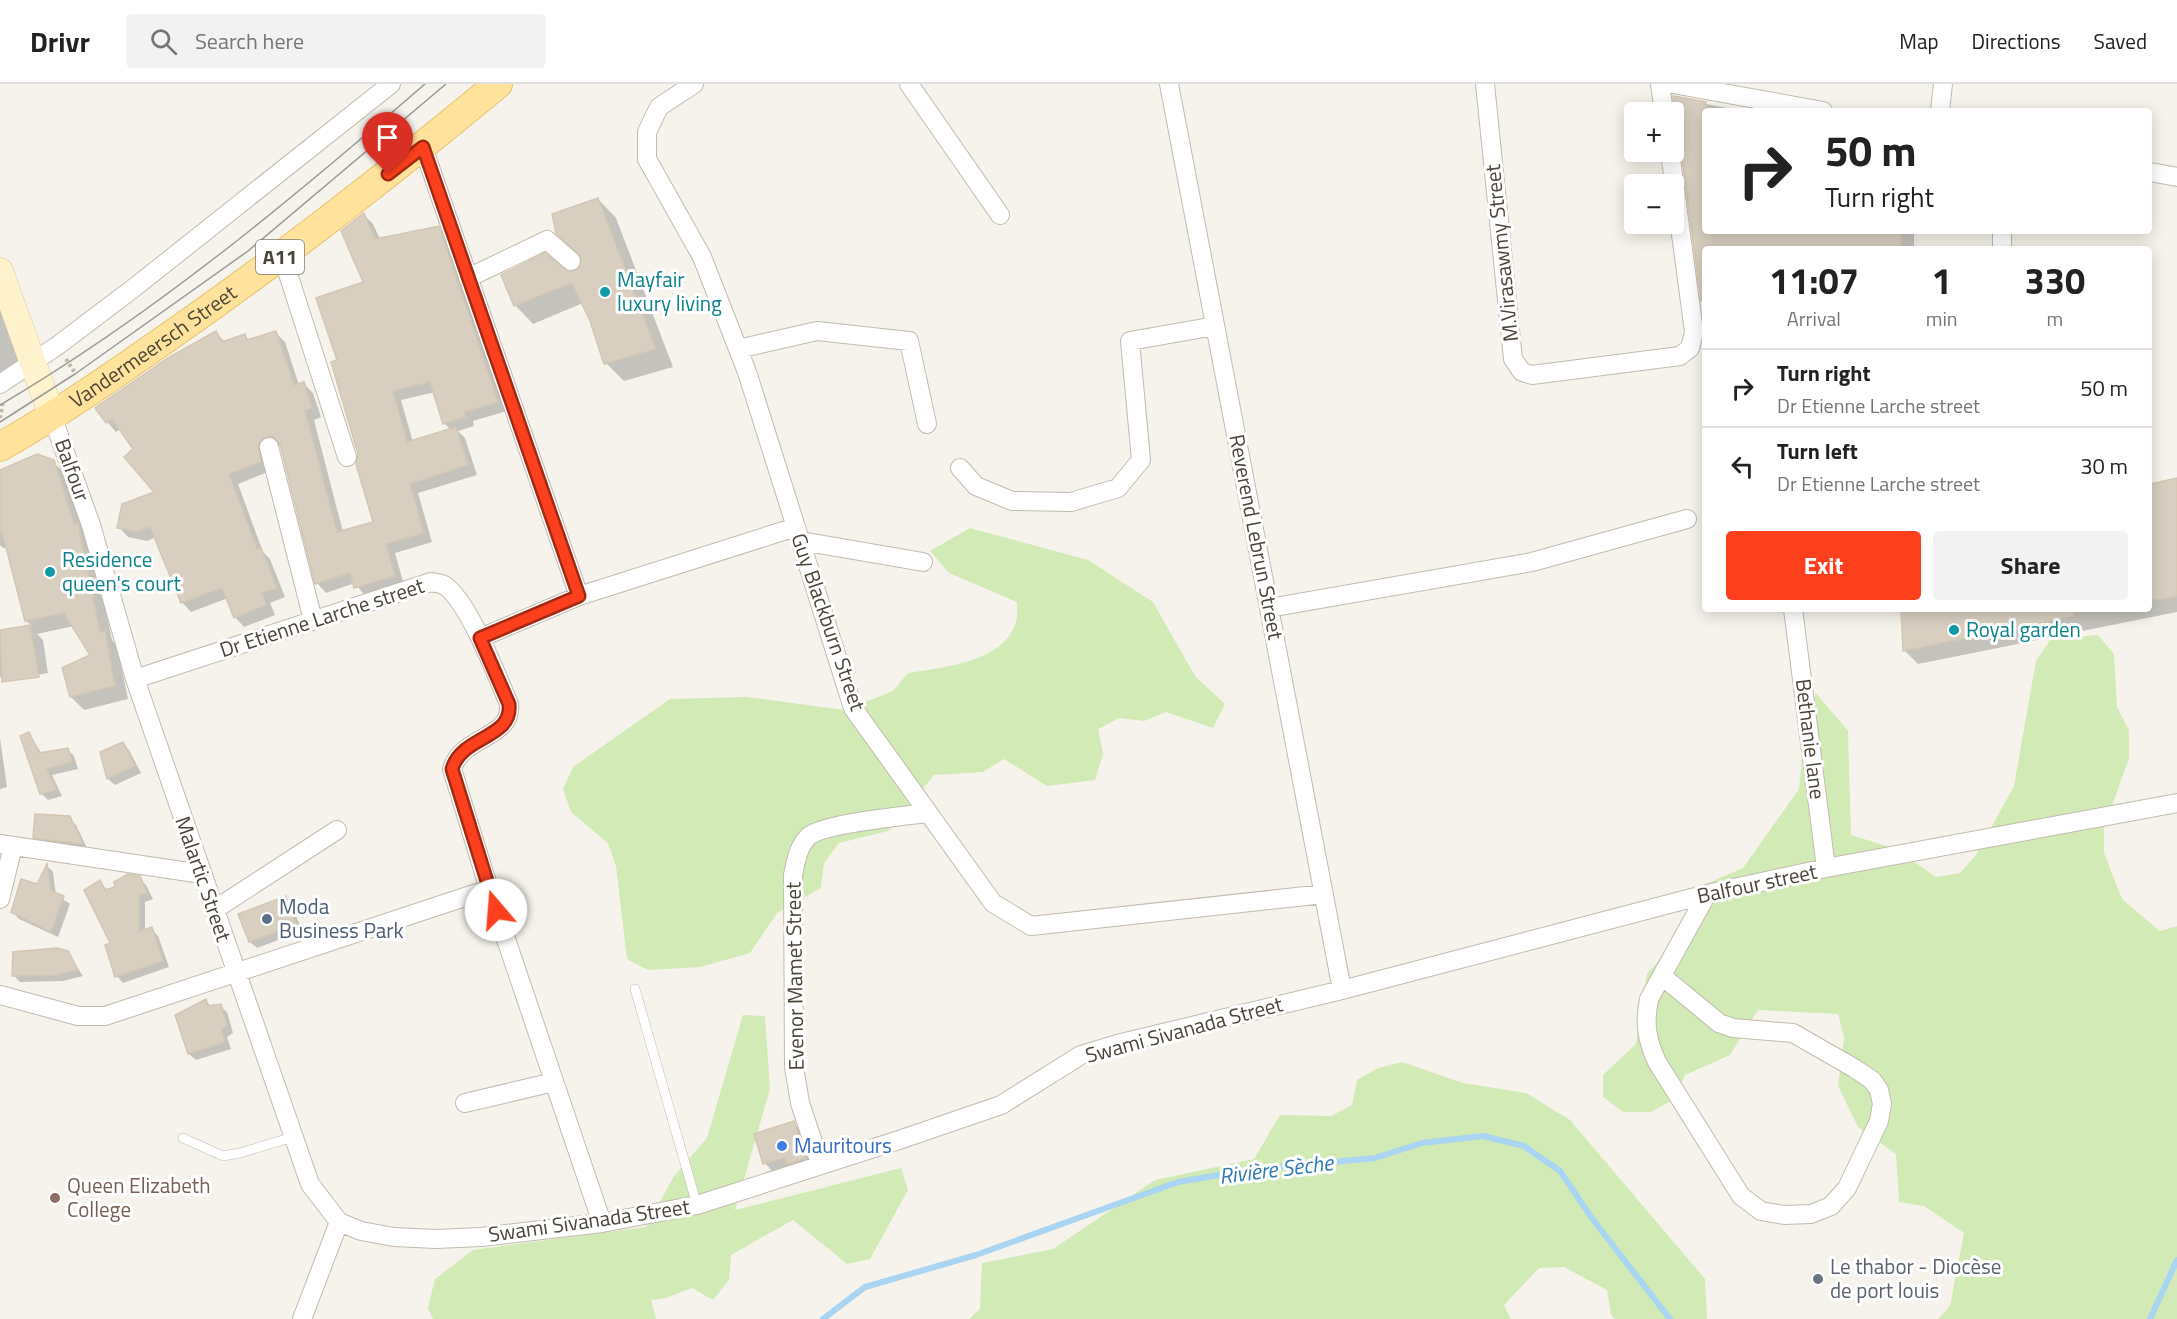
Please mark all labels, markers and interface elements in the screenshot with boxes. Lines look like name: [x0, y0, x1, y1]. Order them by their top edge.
search box: [126, 14, 546, 68]
text: Drivr: [30, 20, 90, 63]
text: Search here: [195, 24, 304, 58]
icon: search: [147, 25, 180, 58]
text: Map: [1899, 25, 1939, 57]
text: Directions: [1972, 25, 2061, 57]
text: Saved: [2094, 25, 2147, 57]
map controls: [1624, 102, 1684, 234]
button: +: [1624, 102, 1684, 162]
pin: [362, 112, 413, 174]
text: 50 m: [1825, 118, 1917, 182]
icon: arrive: [371, 121, 404, 154]
icon: right: [1726, 132, 1804, 210]
street label: M.Virasawmy Street: [1476, 162, 1526, 343]
button: −: [1624, 174, 1684, 234]
text: Turn right: [1825, 176, 1934, 217]
road number: A11: [256, 240, 304, 274]
text: 11:07: [1769, 253, 1859, 308]
text: 1: [1932, 253, 1952, 308]
text: 330: [2025, 253, 2085, 308]
place label: Mayfair luxury living: [617, 263, 722, 319]
street label: Vandermeersch Street: [62, 276, 243, 416]
marker: Mayfair luxury living: [598, 285, 612, 299]
text: Arrival: [1787, 303, 1841, 334]
text: min: [1926, 303, 1958, 334]
text: m: [2046, 303, 2063, 334]
text: Turn right: [1777, 356, 1871, 390]
text: 50 m: [2080, 371, 2128, 405]
icon: right: [1726, 372, 1759, 405]
text: Dr Etienne Larche street: [1777, 390, 1980, 421]
street label: Reverend Lebrun Street: [1221, 431, 1293, 643]
street label: Balfour: [47, 434, 99, 505]
text: Turn left: [1777, 434, 1858, 468]
text: 30 m: [2080, 449, 2128, 483]
icon: left: [1726, 450, 1759, 483]
text: Dr Etienne Larche street: [1777, 468, 1980, 499]
street label: Guy Blackburn Street: [784, 529, 875, 715]
button: Exit: [1726, 531, 1921, 600]
button: Share: [1933, 531, 2128, 600]
place label: Residence queen's court: [62, 543, 182, 599]
marker: Residence queen's court: [43, 565, 57, 579]
street label: Dr Etienne Larche street: [215, 569, 429, 665]
place label: Royal garden: [1966, 613, 2081, 645]
marker: Royal garden: [1947, 623, 1961, 637]
street label: Bethanie lane: [1788, 677, 1834, 801]
street label: Malartic Street: [168, 812, 241, 946]
street label: Balfour street: [1694, 855, 1820, 911]
position arrow: [464, 878, 528, 942]
street label: Evenor Mamet Street: [776, 881, 812, 1071]
place label: Moda Business Park: [279, 890, 404, 946]
marker: Moda Business Park: [260, 912, 274, 926]
street label: Swami Sivanada Street: [1082, 987, 1287, 1071]
place label: Mauritours: [794, 1129, 892, 1161]
marker: Mauritours: [775, 1139, 789, 1153]
water label: Rivière Sèche: [1217, 1145, 1337, 1193]
place label: Queen Elizabeth College: [67, 1169, 211, 1225]
street label: Swami Sivanada Street: [486, 1190, 692, 1250]
marker: Queen Elizabeth College: [48, 1191, 62, 1205]
place label: Le thabor - Diocèse de port louis: [1830, 1250, 2001, 1306]
marker: Le thabor - Diocèse de port louis: [1811, 1272, 1825, 1286]

